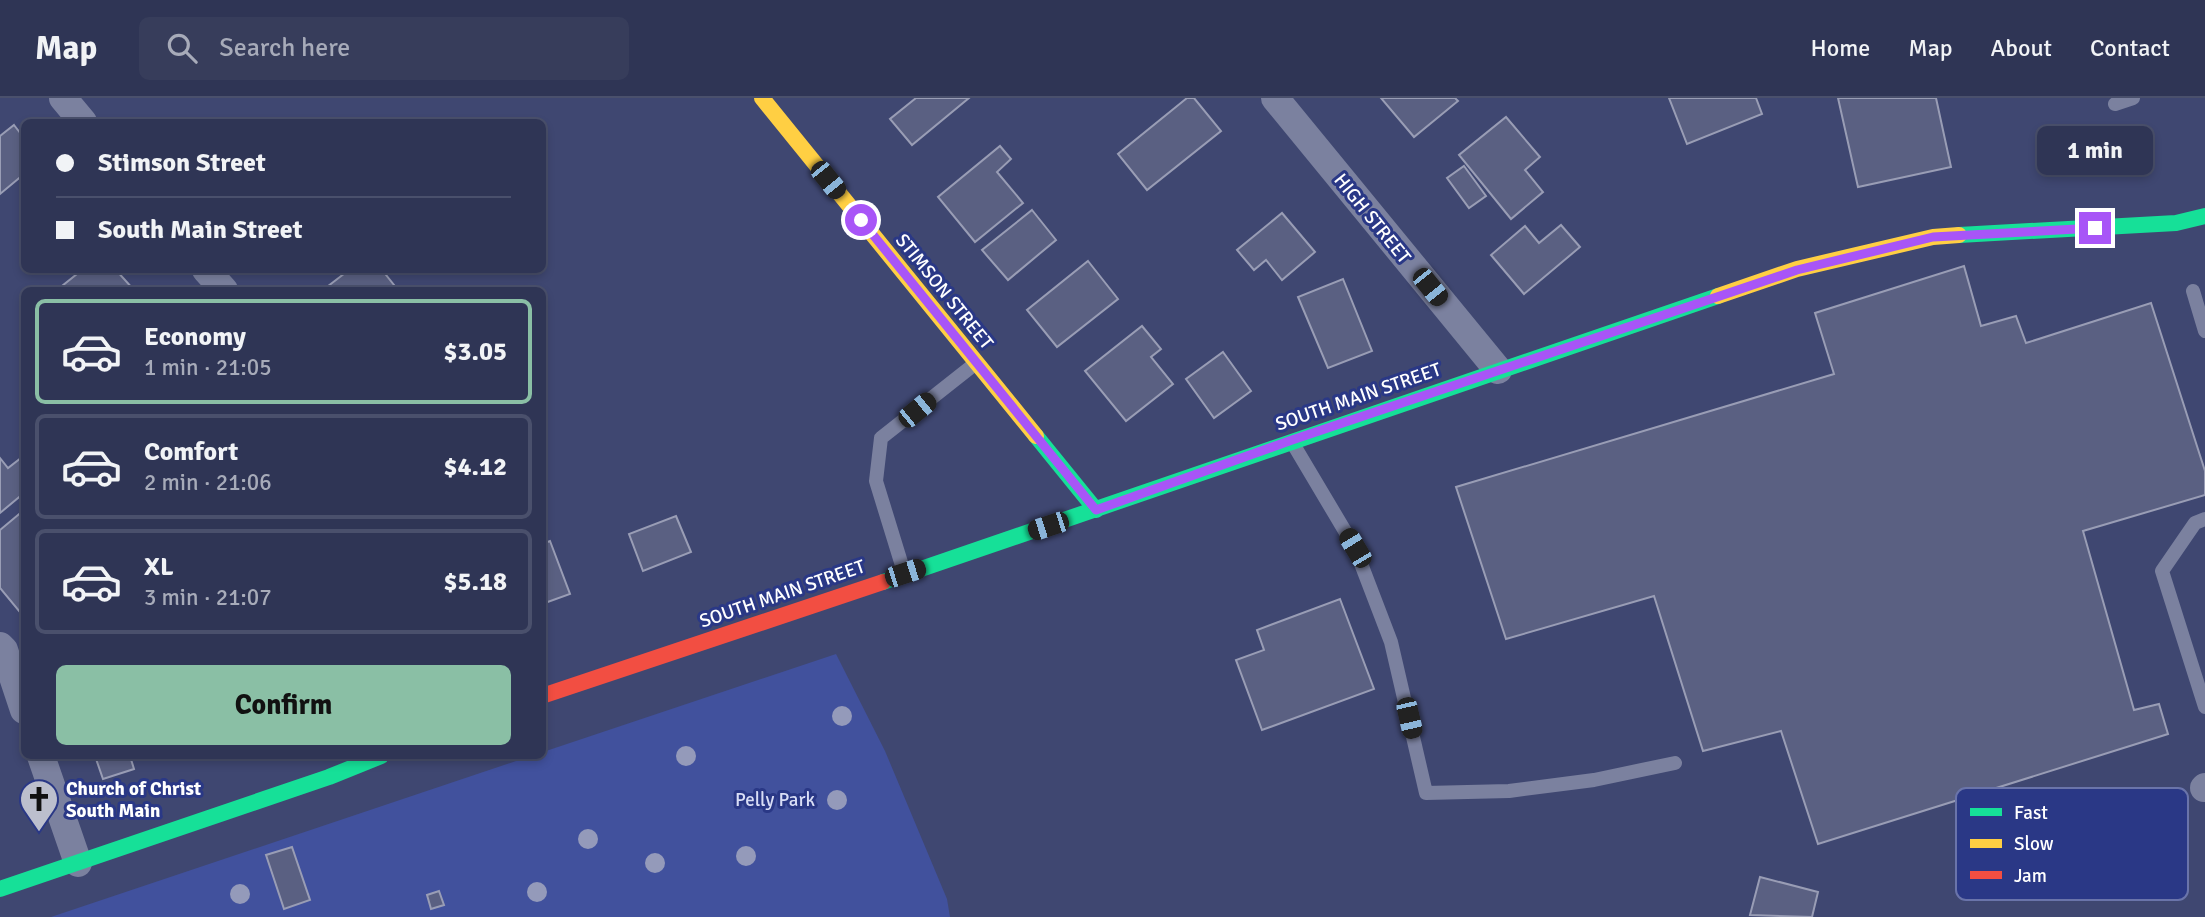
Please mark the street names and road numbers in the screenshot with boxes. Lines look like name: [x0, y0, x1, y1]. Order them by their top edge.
street label: HIGH STREET: [1329, 169, 1416, 269]
street label: STIMSON STREET: [890, 229, 999, 355]
street label: SOUTH MAIN STREET: [1272, 357, 1445, 437]
street label: SOUTH MAIN STREET: [696, 554, 869, 634]

